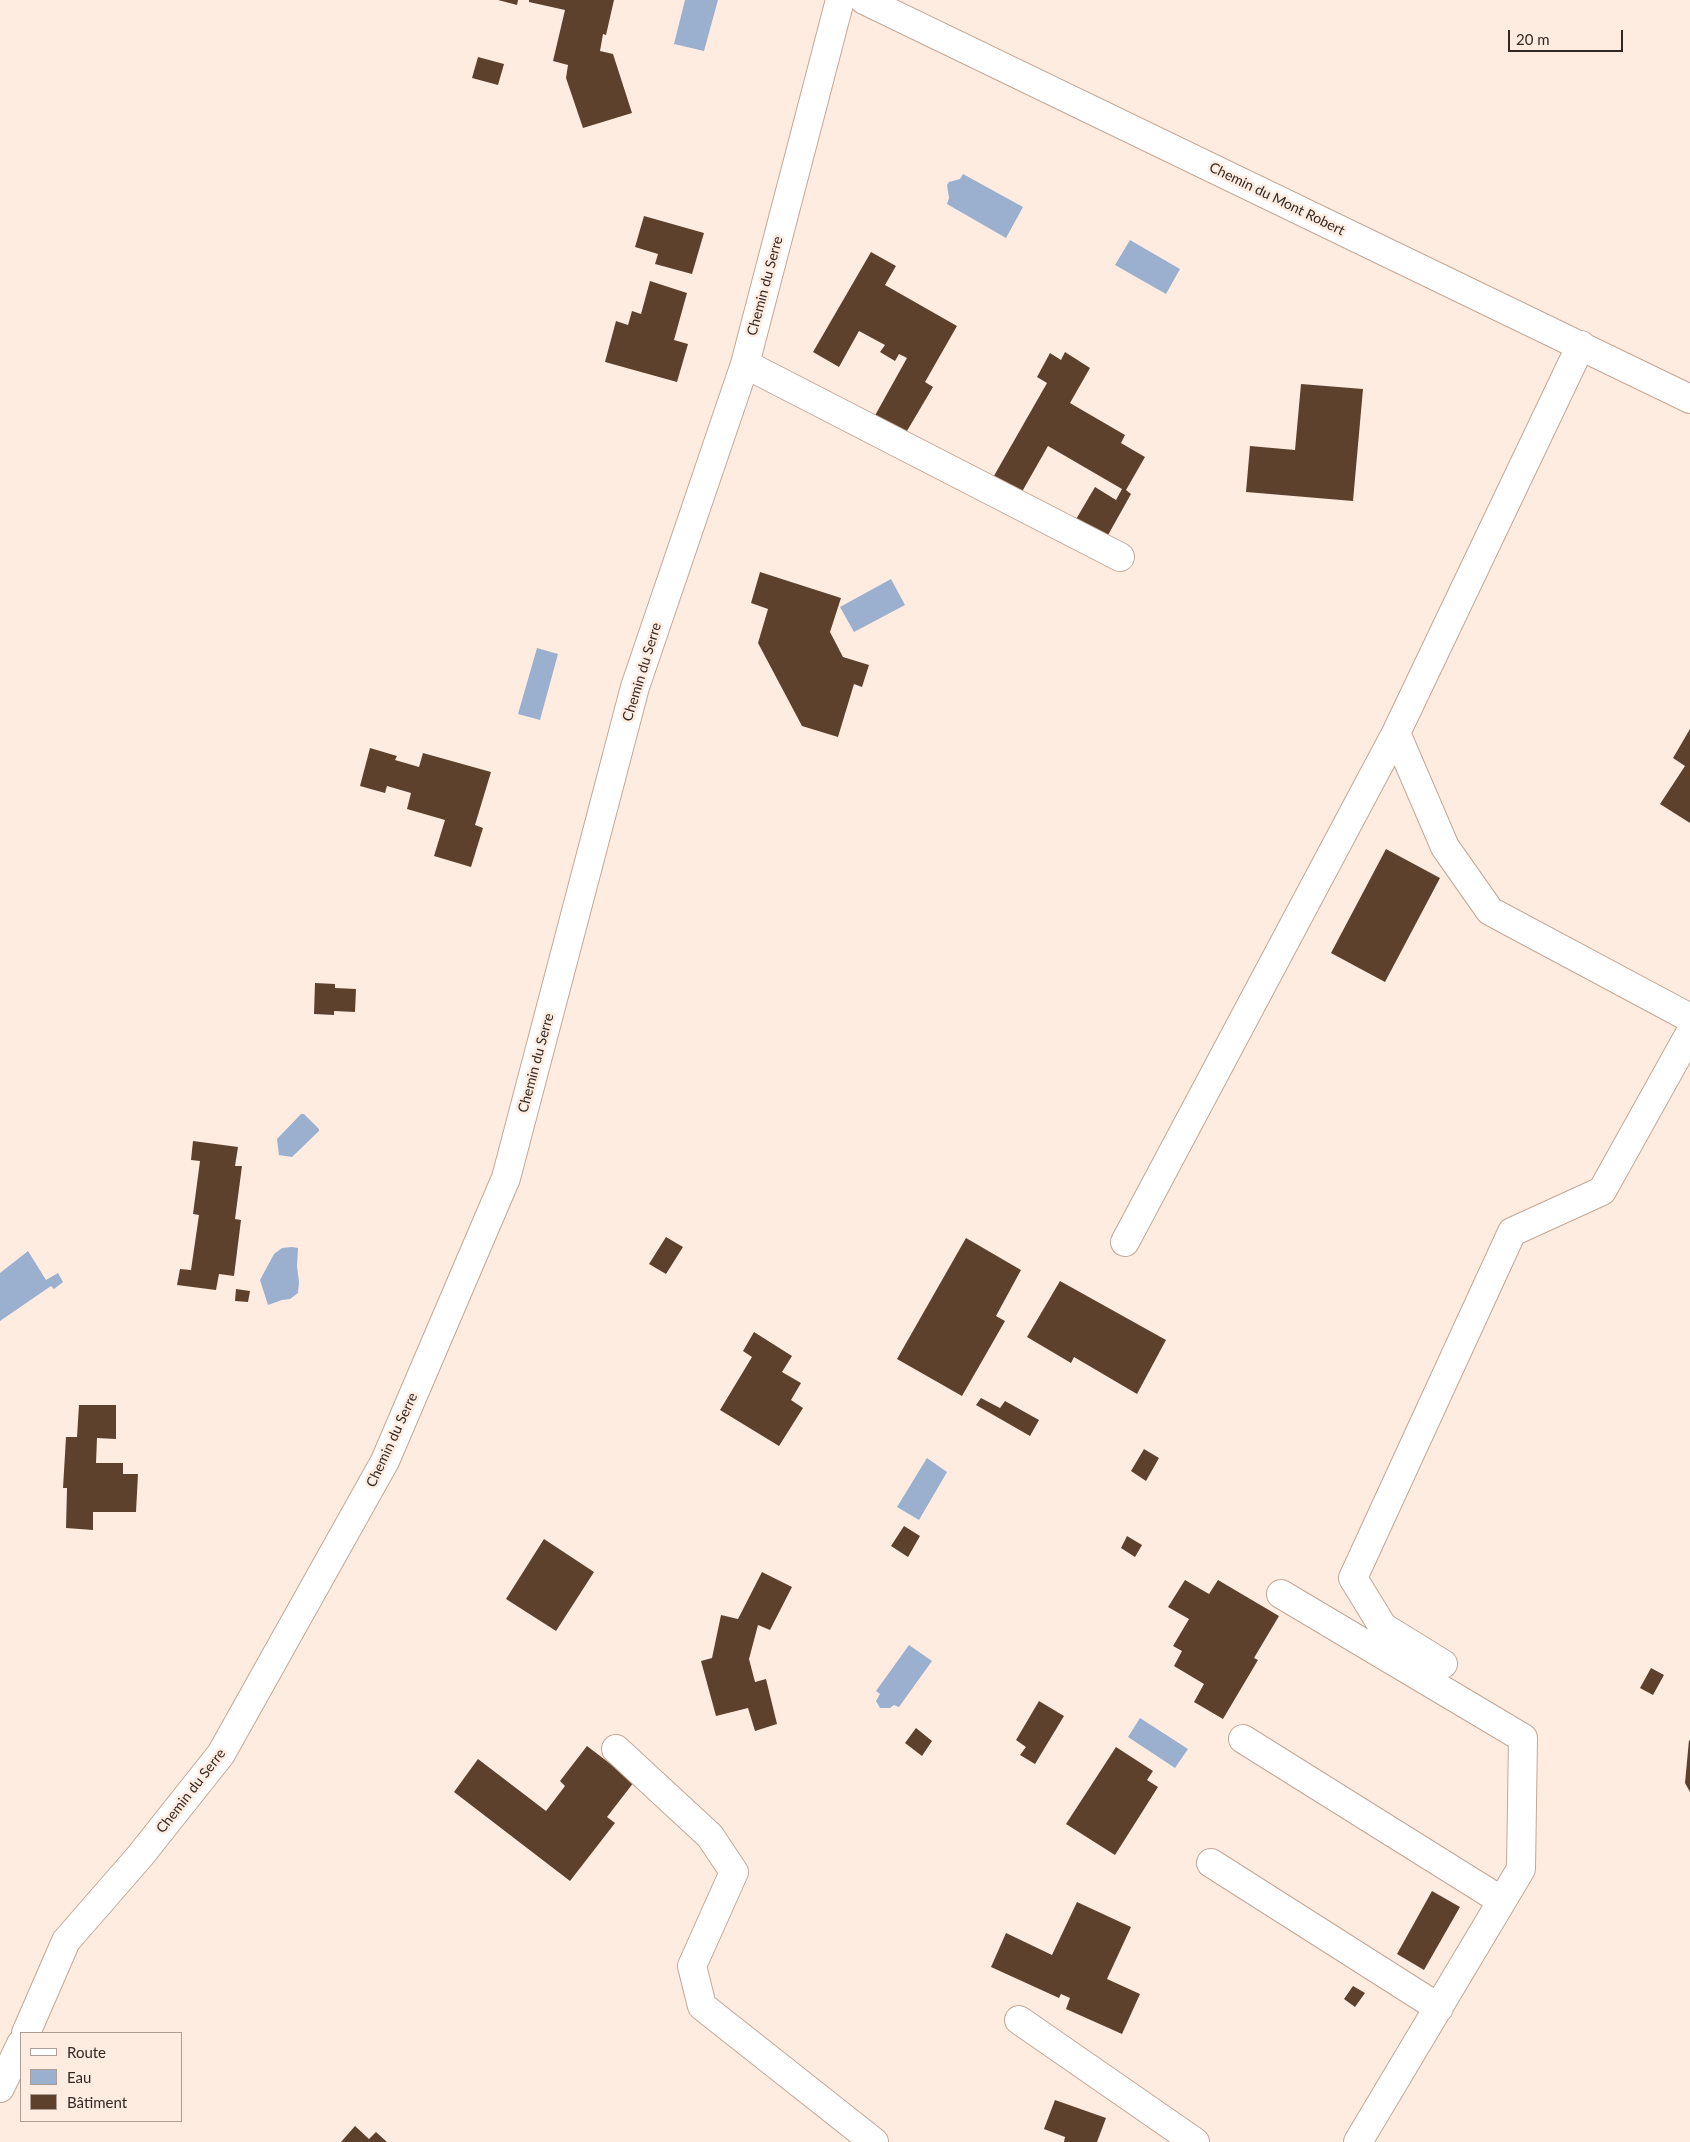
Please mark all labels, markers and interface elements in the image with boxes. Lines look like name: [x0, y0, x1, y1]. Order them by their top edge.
scale bar: [1510, 20, 1625, 52]
text: 20 m: [1516, 30, 1550, 48]
street label: Chemin du Mont Robert: [1206, 159, 1348, 239]
street label: Chemin du Serre: [744, 234, 786, 338]
street label: Chemin du Serre: [619, 621, 665, 723]
street label: Chemin du Serre: [515, 1011, 557, 1115]
street label: Chemin du Serre: [363, 1390, 421, 1490]
street label: Chemin du Serre: [153, 1746, 229, 1836]
legend: [20, 2032, 182, 2122]
text: Route: [67, 2043, 106, 2061]
text: Eau: [67, 2068, 91, 2086]
text: Bâtiment: [67, 2093, 127, 2111]

